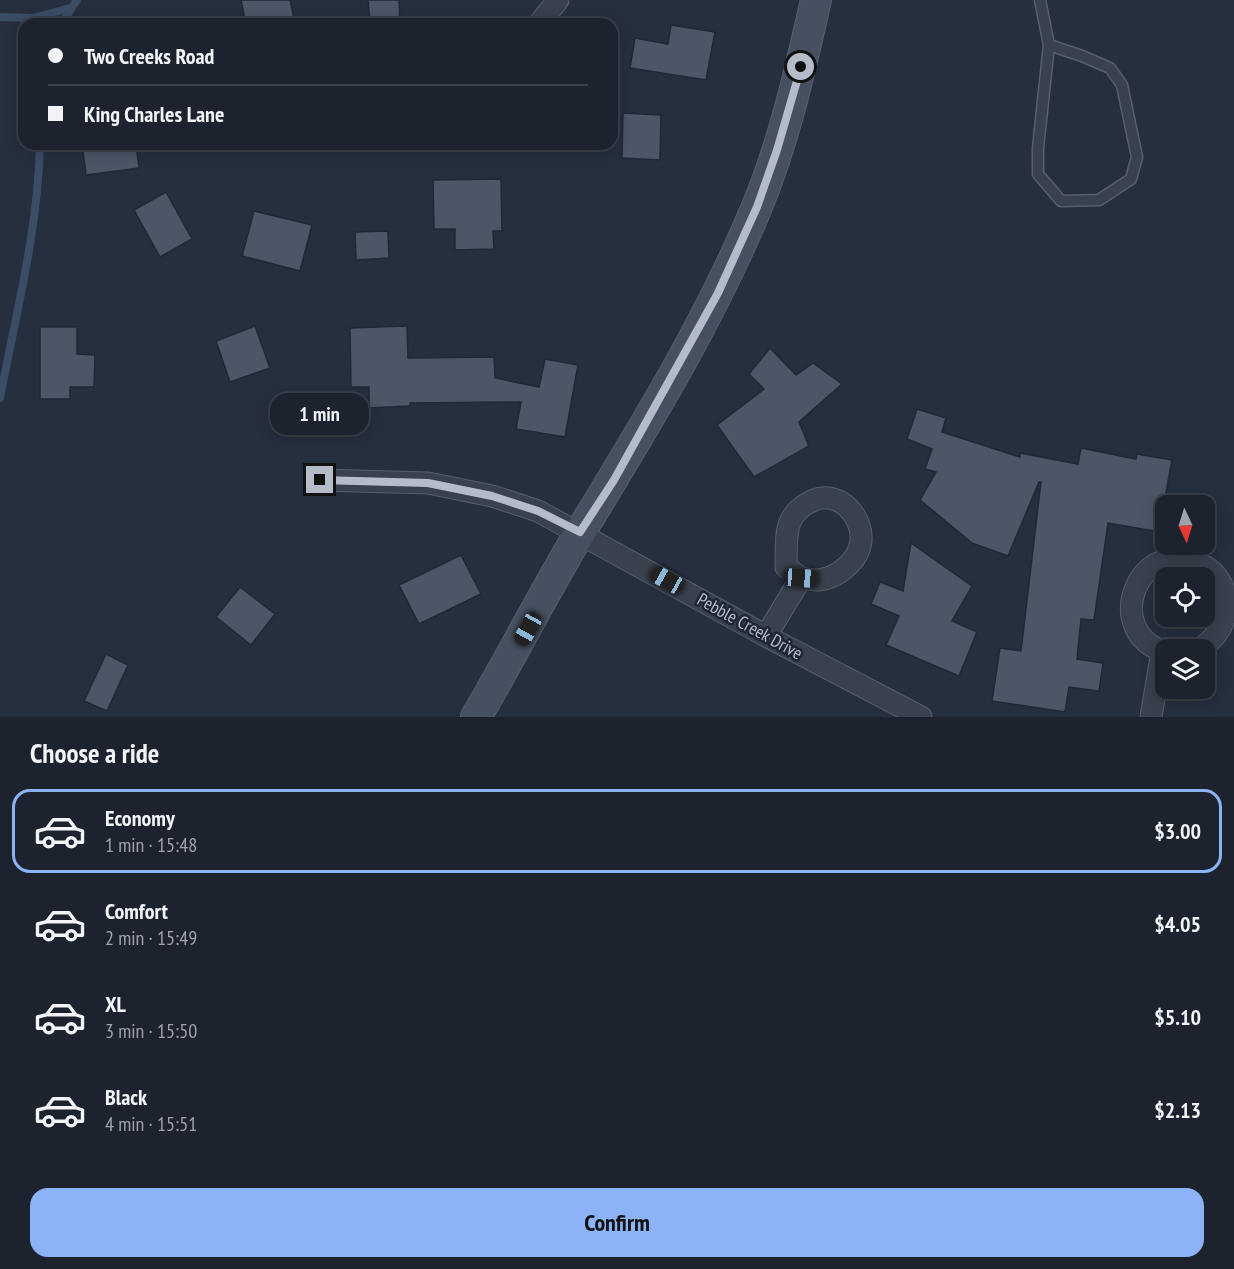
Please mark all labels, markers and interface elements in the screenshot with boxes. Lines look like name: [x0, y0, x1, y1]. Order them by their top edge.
text: Two Creeks Road: [84, 42, 214, 70]
route start: [787, 53, 814, 80]
text: King Charles Lane: [84, 100, 224, 128]
callout: 1 min: [270, 393, 370, 435]
text: 1 min: [299, 401, 340, 427]
route end: [306, 466, 333, 493]
north arrow: [1155, 495, 1215, 555]
map controls: [1155, 495, 1215, 699]
car: [647, 563, 687, 597]
button: locate: [1155, 567, 1215, 627]
car: [782, 568, 820, 588]
street label: Pebble Creek Drive: [693, 588, 807, 664]
car: [511, 609, 545, 649]
button: layers: [1155, 639, 1215, 699]
text: Choose a ride: [30, 736, 159, 770]
icon: car: [33, 804, 87, 858]
text: Economy: [105, 804, 175, 832]
text: $3.00: [1154, 817, 1201, 845]
text: 1 min · 15:48: [105, 832, 197, 858]
icon: car: [33, 897, 87, 951]
text: Comfort: [105, 897, 168, 925]
text: $4.05: [1154, 910, 1201, 938]
text: 2 min · 15:49: [105, 925, 197, 951]
icon: car: [33, 990, 87, 1044]
text: XL: [105, 990, 126, 1018]
text: $5.10: [1154, 1003, 1201, 1031]
text: 3 min · 15:50: [105, 1018, 197, 1044]
icon: car: [33, 1083, 87, 1137]
text: Black: [105, 1083, 147, 1111]
text: $2.13: [1154, 1096, 1201, 1124]
text: 4 min · 15:51: [105, 1111, 197, 1137]
button: Confirm: [30, 1188, 1204, 1257]

